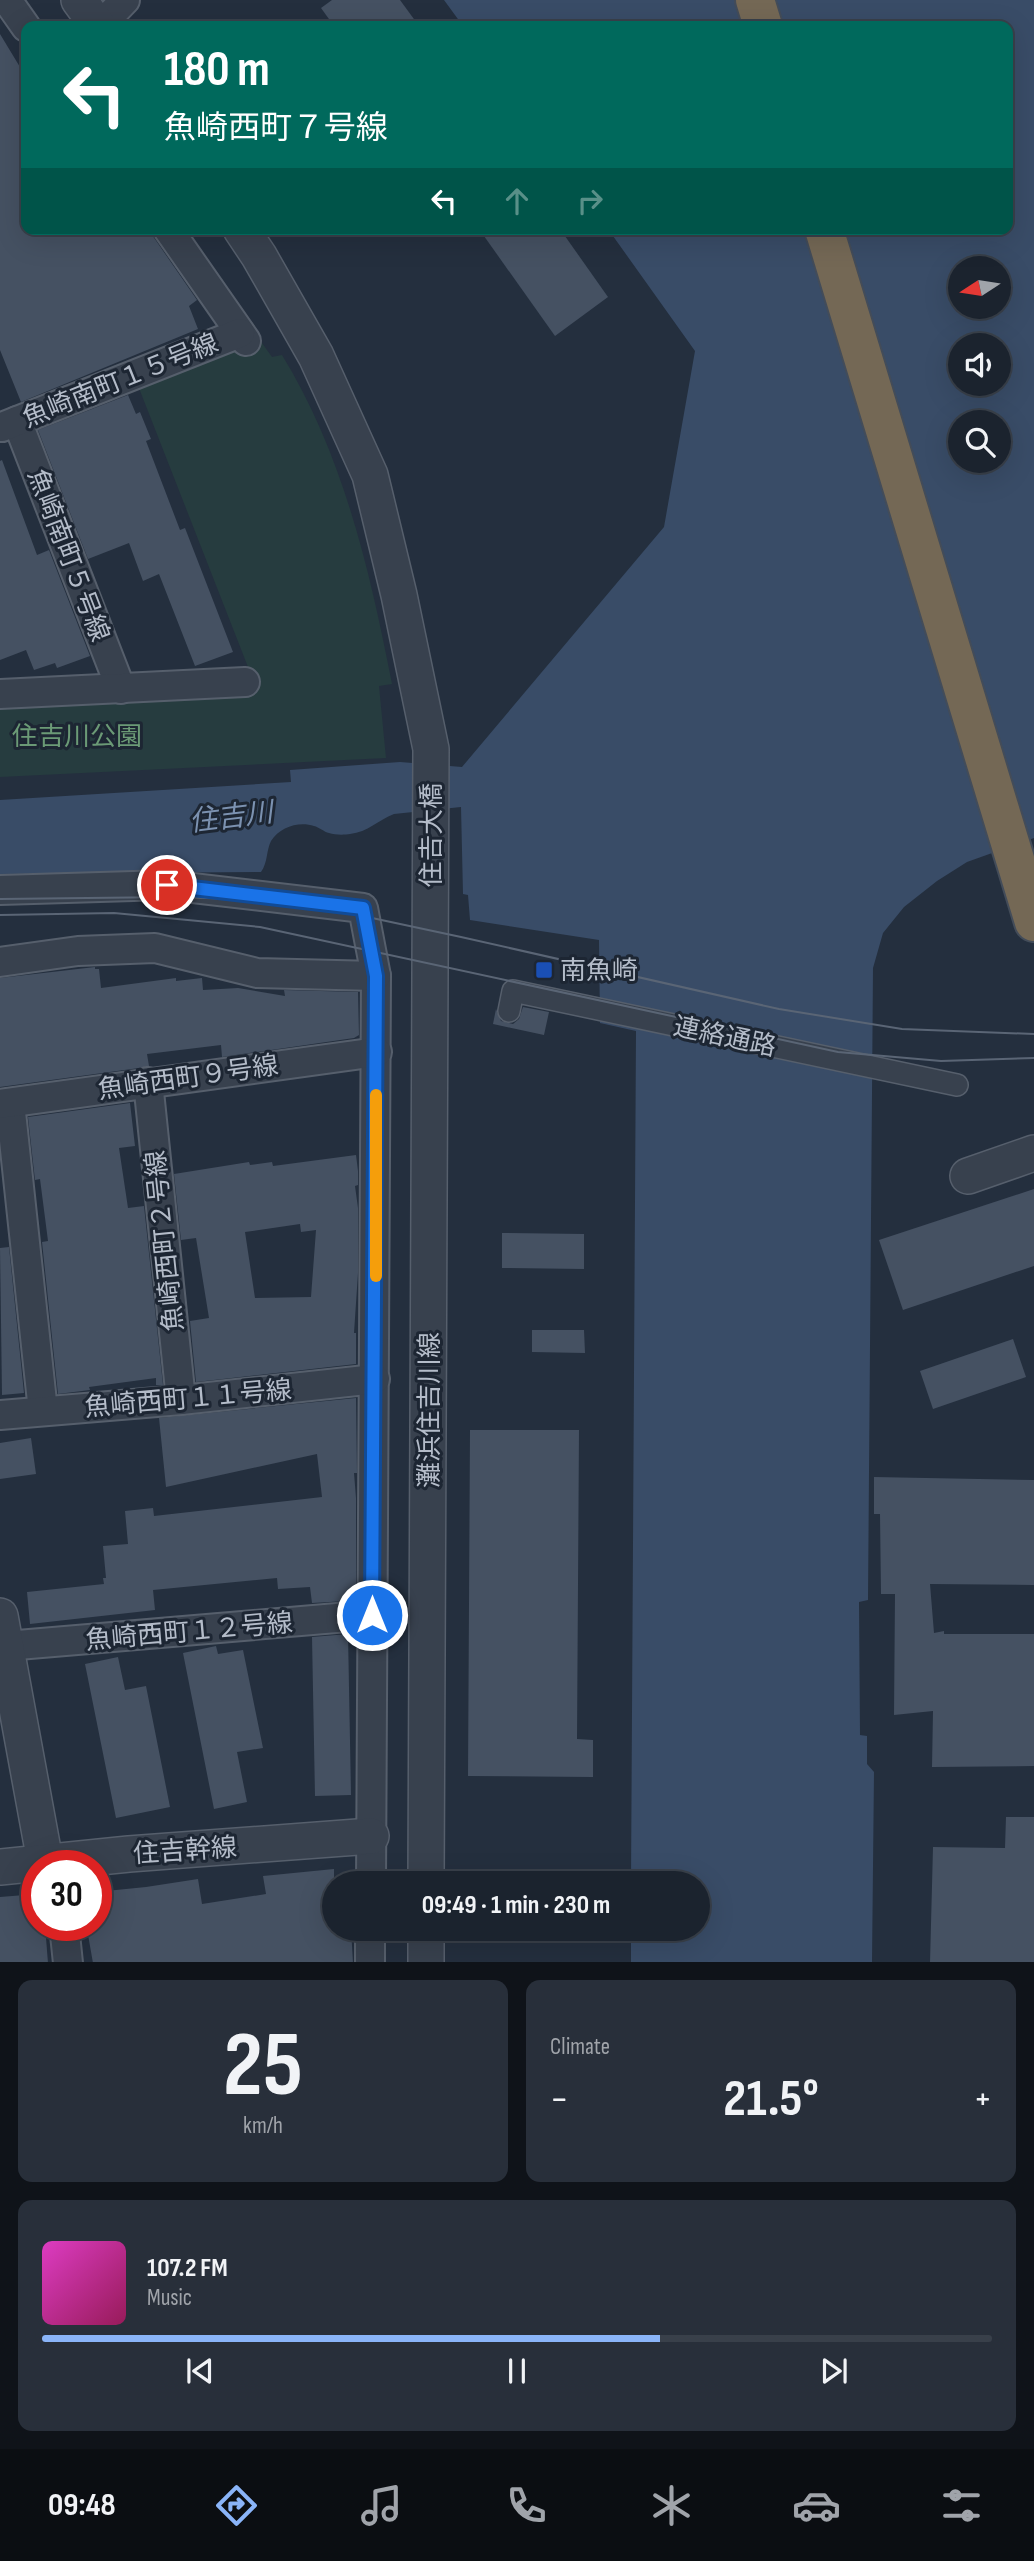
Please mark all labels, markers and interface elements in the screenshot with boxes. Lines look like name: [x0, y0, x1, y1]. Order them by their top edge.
text: 180 m: [164, 41, 270, 100]
icon: left: [49, 49, 140, 140]
text: 魚崎西町７号線: [164, 109, 388, 148]
icon: left: [425, 182, 463, 220]
icon: ahead: [498, 182, 536, 220]
icon: right: [571, 182, 609, 220]
north arrow: [948, 256, 1012, 318]
map controls: [948, 256, 1011, 473]
street label: 魚崎南町１５号線: [18, 328, 223, 435]
button: sound: [948, 333, 1011, 396]
button: search: [948, 410, 1011, 473]
street label: 魚崎南町５号線: [21, 465, 115, 646]
park label: 住吉川公園: [12, 722, 142, 753]
street label: 住𠮷大橋: [417, 783, 448, 887]
water label: 住吉川: [187, 796, 278, 839]
pin: [137, 855, 197, 915]
icon: arrive: [148, 866, 186, 904]
place label: 南魚崎: [560, 956, 638, 987]
marker: 南魚崎: [534, 960, 554, 980]
street label: 連絡通路: [671, 1011, 779, 1063]
street label: 魚崎西町９号線: [96, 1050, 280, 1107]
street label: 魚崎西町２号線: [141, 1149, 190, 1333]
street label: 灘浜住吉川線: [415, 1332, 446, 1488]
street label: 魚崎西町１１号線: [83, 1375, 293, 1424]
position arrow: [335, 1578, 409, 1652]
street label: 魚崎西町１２号線: [84, 1608, 294, 1657]
street label: 住吉幹線: [132, 1832, 238, 1871]
speed limit sign: 30: [21, 1850, 112, 1941]
text: 09:49 · 1 min · 230 m: [422, 1890, 610, 1921]
text: 25: [223, 2012, 303, 2121]
text: Climate: [550, 2033, 610, 2061]
text: 21.5°: [723, 2068, 819, 2131]
text: −: [550, 2077, 569, 2122]
text: +: [973, 2077, 992, 2122]
text: km/h: [243, 2112, 283, 2140]
text: 107.2 FM: [147, 2253, 228, 2284]
text: Music: [147, 2284, 192, 2312]
icon: previous: [181, 2352, 219, 2390]
icon: pause: [498, 2352, 536, 2390]
icon: next: [815, 2352, 853, 2390]
icon: directions: [212, 2481, 261, 2530]
icon: music: [357, 2481, 406, 2530]
icon: phone: [502, 2481, 551, 2530]
icon: climate: [647, 2481, 696, 2530]
icon: car: [792, 2481, 841, 2530]
icon: filters: [937, 2481, 986, 2530]
text: 09:48: [48, 2486, 116, 2525]

